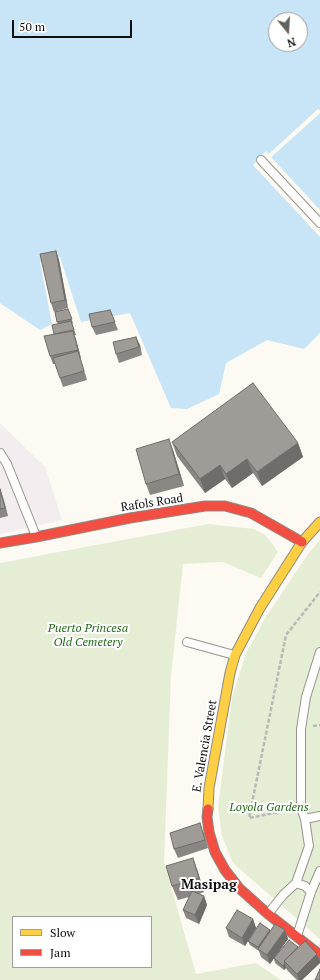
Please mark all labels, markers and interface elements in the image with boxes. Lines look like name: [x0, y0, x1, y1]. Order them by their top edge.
scale bar: [14, 12, 134, 38]
north arrow: [268, 12, 308, 52]
text: 50 m: [19, 19, 45, 34]
text: N: [285, 35, 298, 50]
street label: Rafols Road: [120, 491, 184, 515]
park label: Puerto Princesa Old Cemetery: [48, 622, 128, 650]
street label: E. Valencia Street: [190, 699, 220, 793]
park label: Loyola Gardens: [229, 801, 309, 815]
district label: Masipag: [181, 877, 237, 893]
legend: [12, 916, 152, 968]
text: Slow: [50, 925, 75, 940]
text: Jam: [50, 945, 71, 960]

